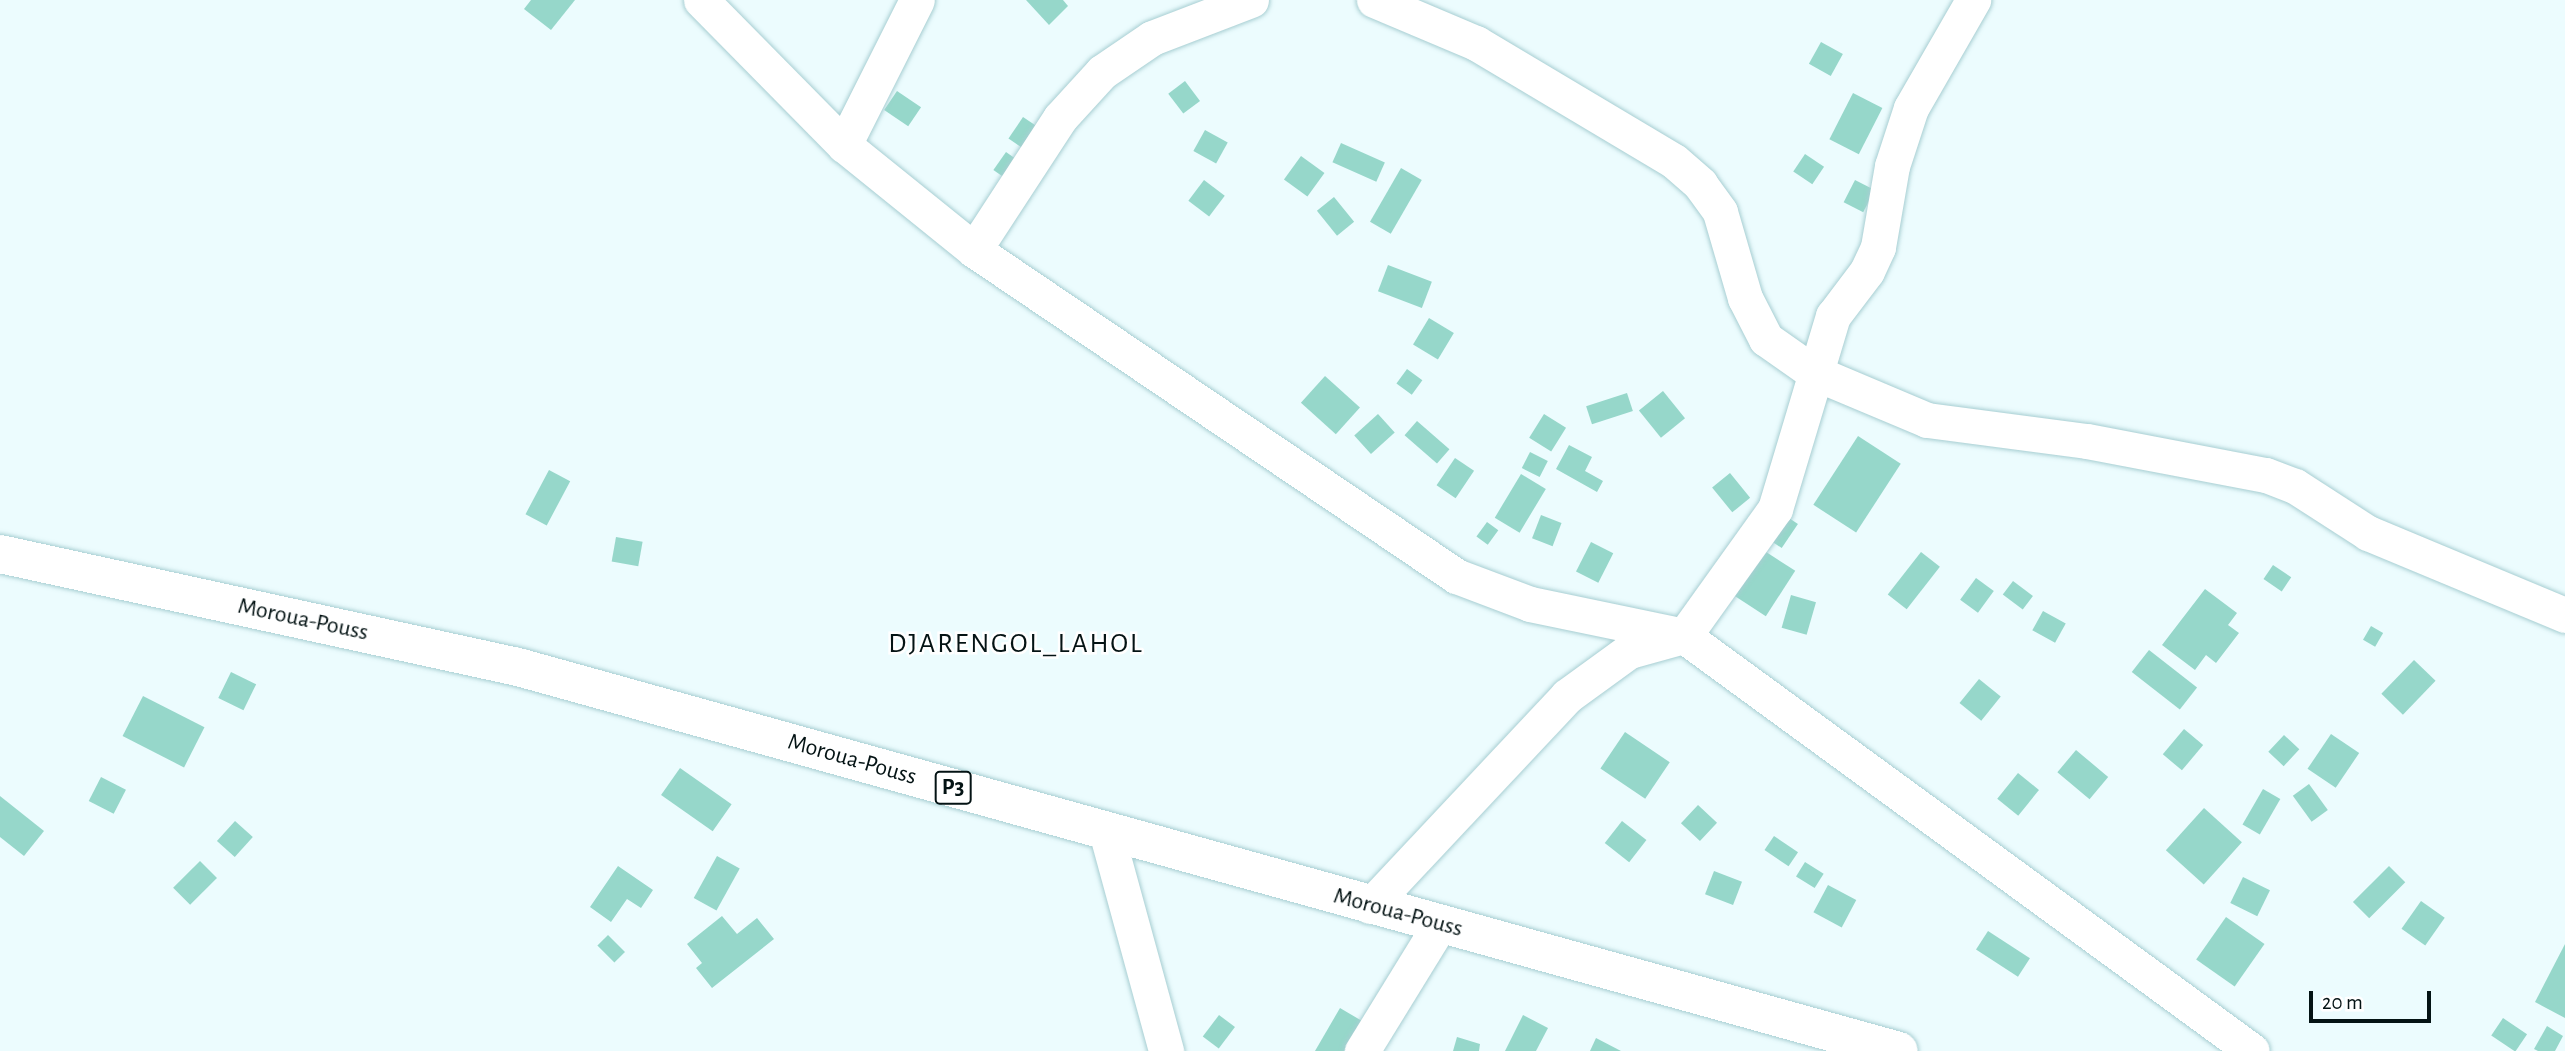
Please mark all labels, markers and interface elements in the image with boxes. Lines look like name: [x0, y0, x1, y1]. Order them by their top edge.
street label: Moroua-Pouss: [235, 592, 371, 648]
district label: DJARENGOL_LAHOL: [890, 627, 1142, 661]
street label: Moroua-Pouss: [784, 728, 920, 792]
road number: P3: [934, 768, 972, 808]
street label: Moroua-Pouss: [1330, 882, 1466, 944]
scale bar: [2313, 978, 2436, 1022]
text: 20 m: [2322, 992, 2363, 1013]

